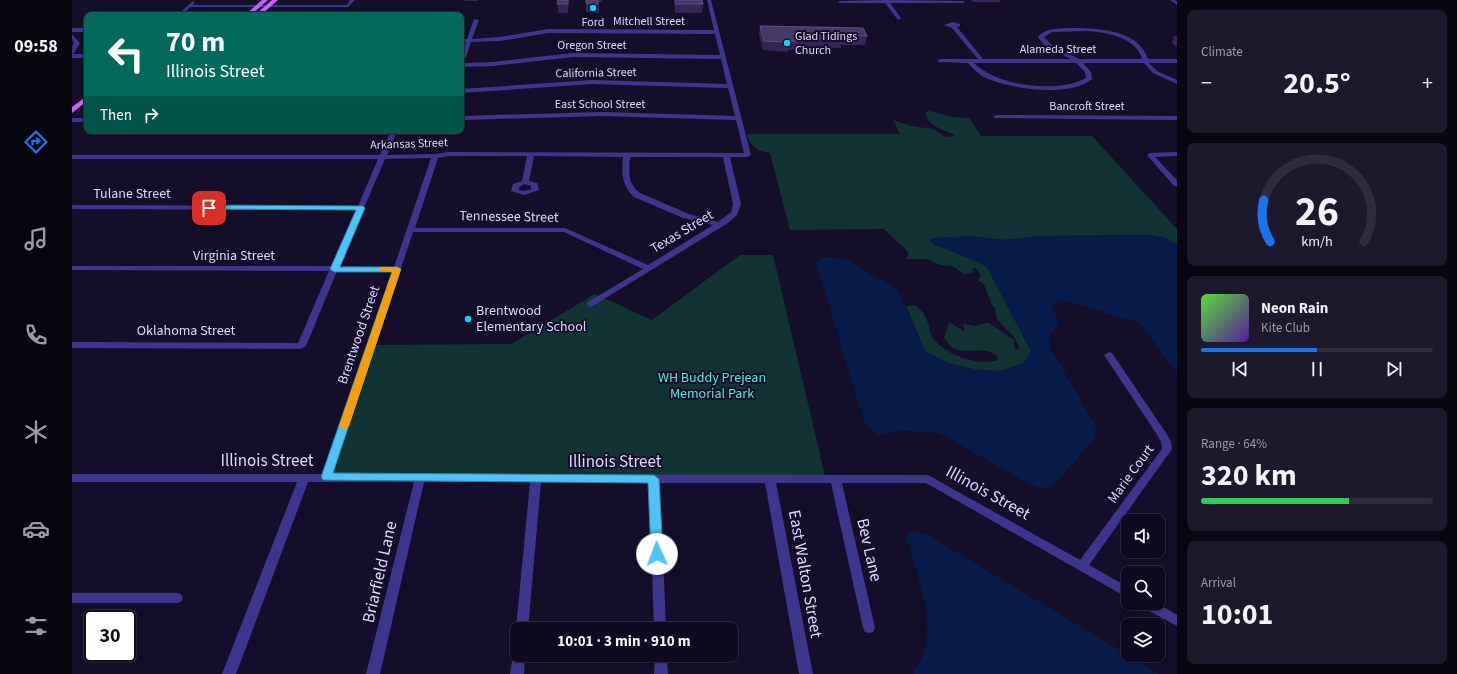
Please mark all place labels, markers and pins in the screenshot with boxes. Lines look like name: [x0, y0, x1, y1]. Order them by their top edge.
marker: Ford: [588, 3, 598, 13]
place label: Ford: [582, 14, 604, 31]
place label: Glad Tidings Church: [795, 28, 857, 59]
marker: Glad Tidings Church: [782, 38, 792, 48]
pin: [192, 191, 226, 225]
place label: Brentwood Elementary School: [476, 301, 587, 337]
marker: Brentwood Elementary School: [463, 314, 473, 324]

